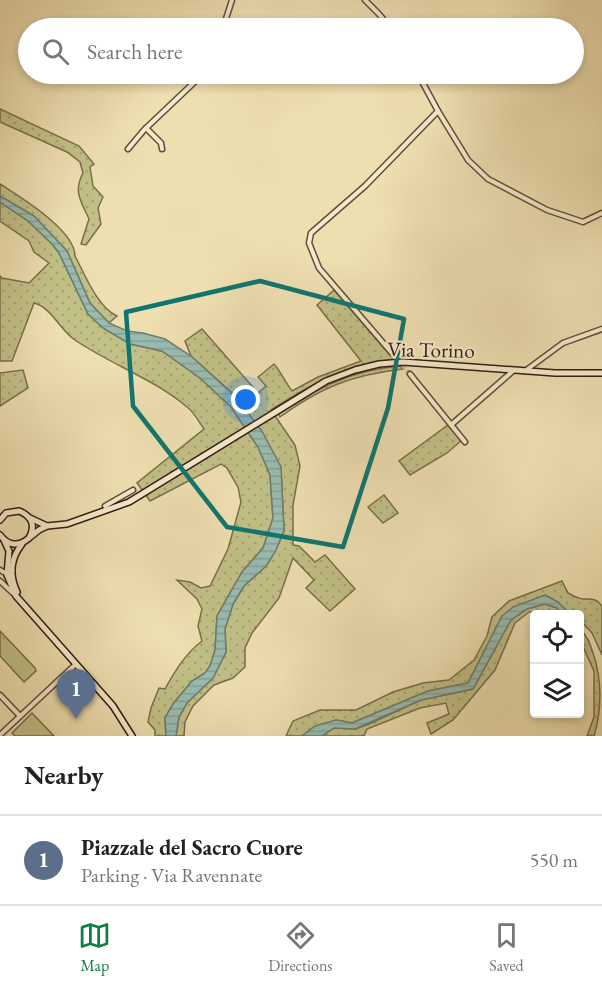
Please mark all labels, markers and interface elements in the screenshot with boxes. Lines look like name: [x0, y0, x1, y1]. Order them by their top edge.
search box: [18, 18, 584, 84]
icon: search: [39, 35, 72, 68]
text: Search here: [87, 37, 182, 66]
street label: Via Torino: [387, 335, 475, 364]
your location: [231, 385, 260, 414]
map controls: [530, 610, 584, 718]
button: locate: [530, 610, 584, 664]
button: layers: [530, 664, 584, 718]
pin: 1: [56, 670, 96, 719]
text: Nearby: [24, 758, 104, 792]
text: Piazzale del Sacro Cuore: [81, 833, 303, 862]
text: 1: [38, 847, 49, 873]
text: 550 m: [530, 847, 578, 873]
text: Parking · Via Ravennate: [81, 862, 262, 888]
tab: Map: [78, 919, 111, 976]
tab: Directions: [268, 919, 333, 976]
tab: Saved: [489, 919, 524, 976]

